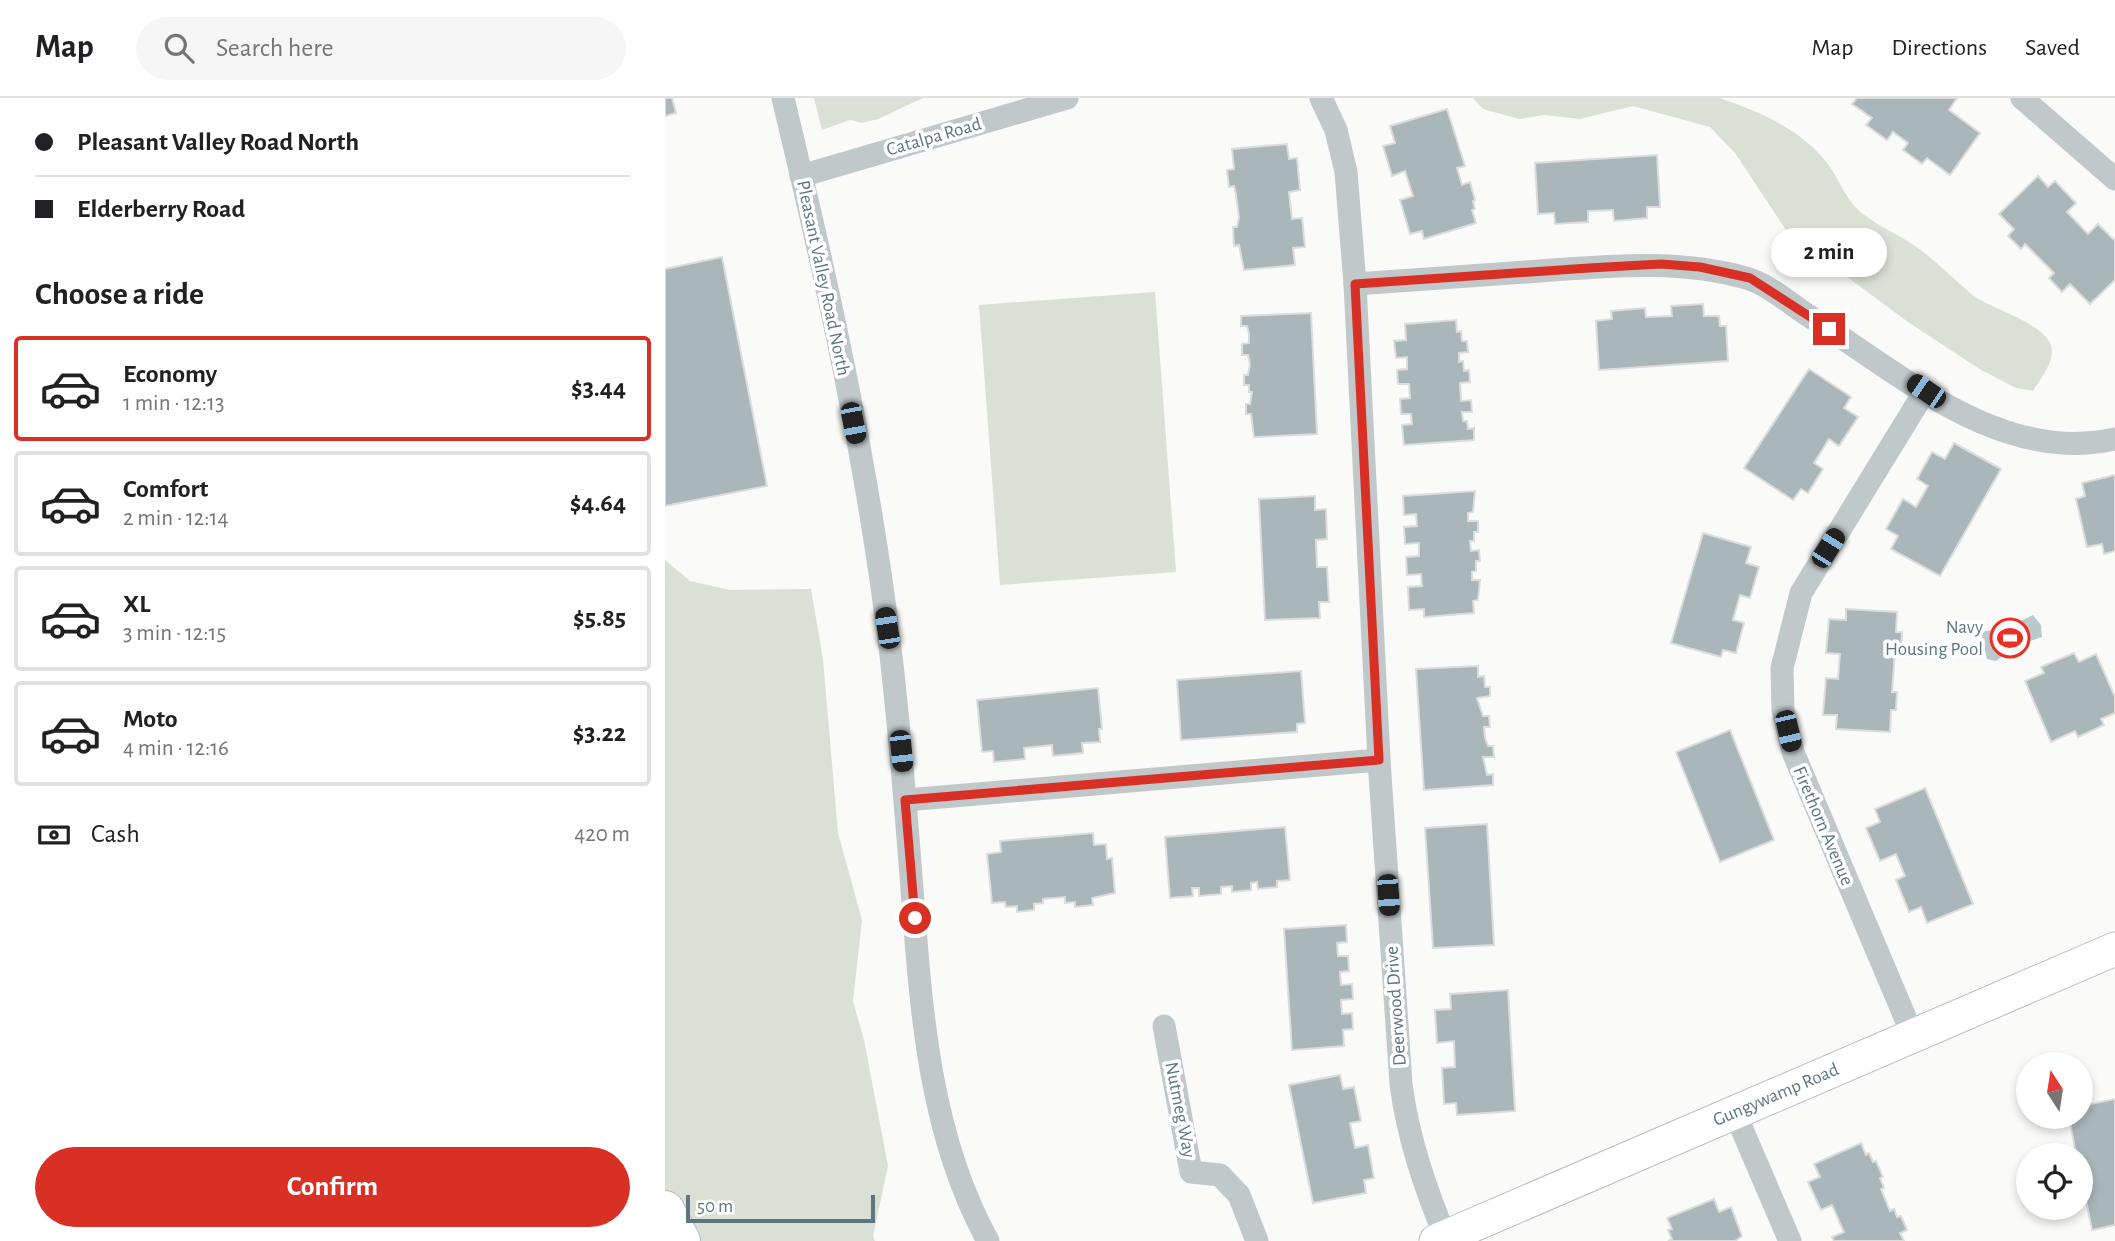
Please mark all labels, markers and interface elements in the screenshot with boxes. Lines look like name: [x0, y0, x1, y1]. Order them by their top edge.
search box: [136, 17, 626, 80]
icon: search: [160, 29, 198, 67]
text: Map: [35, 31, 94, 64]
text: Search here: [216, 35, 334, 61]
text: Map: [1811, 36, 1853, 60]
text: Directions: [1891, 36, 1987, 60]
text: Saved: [2025, 36, 2080, 60]
street label: Catalpa Road: [884, 114, 984, 160]
text: Pleasant Valley Road North: [77, 129, 359, 155]
street label: Pleasant Valley Road North: [793, 179, 853, 377]
text: Elderberry Road: [77, 196, 245, 222]
callout: 2 min: [1771, 228, 1887, 276]
text: 2 min: [1803, 241, 1855, 264]
text: Choose a ride: [35, 278, 204, 310]
route end: [1813, 313, 1845, 345]
icon: car: [39, 357, 102, 420]
text: Economy: [123, 361, 217, 387]
car: [1903, 371, 1950, 411]
text: $3.44: [571, 375, 626, 401]
text: 1 min · 12:13: [123, 392, 224, 415]
car: [839, 400, 868, 446]
icon: car: [39, 472, 102, 535]
text: Comfort: [123, 476, 208, 502]
text: $4.64: [570, 490, 626, 516]
text: 2 min · 12:14: [123, 507, 229, 530]
car: [1808, 525, 1849, 571]
icon: car: [39, 587, 102, 650]
text: XL: [123, 591, 150, 617]
text: $5.85: [573, 605, 626, 631]
car: [874, 606, 901, 650]
sports icon: Navy Housing Pool: [1989, 617, 2031, 659]
place label: Navy Housing Pool: [1885, 618, 1983, 659]
text: 3 min · 12:15: [123, 622, 226, 645]
icon: car: [39, 702, 102, 765]
text: Moto: [123, 706, 178, 732]
car: [1774, 708, 1803, 754]
text: $3.22: [573, 720, 626, 746]
car: [889, 729, 914, 773]
text: 4 min · 12:16: [123, 737, 229, 760]
street label: Firethorn Avenue: [1789, 764, 1857, 888]
icon: cash: [35, 816, 73, 854]
text: Cash: [91, 821, 140, 847]
text: 420 m: [574, 823, 630, 846]
car: [1377, 873, 1400, 917]
route start: [899, 902, 931, 934]
street label: Deerwood Drive: [1382, 946, 1410, 1066]
north arrow: [2016, 1052, 2093, 1129]
map controls: [2016, 1052, 2093, 1220]
street label: Nutmeg Way: [1161, 1060, 1199, 1160]
street label: Gungywamp Road: [1710, 1060, 1842, 1130]
button: locate: [2016, 1143, 2093, 1220]
button: Confirm: [35, 1147, 630, 1227]
scale bar: [686, 1192, 875, 1224]
text: 50 m: [697, 1197, 733, 1216]

